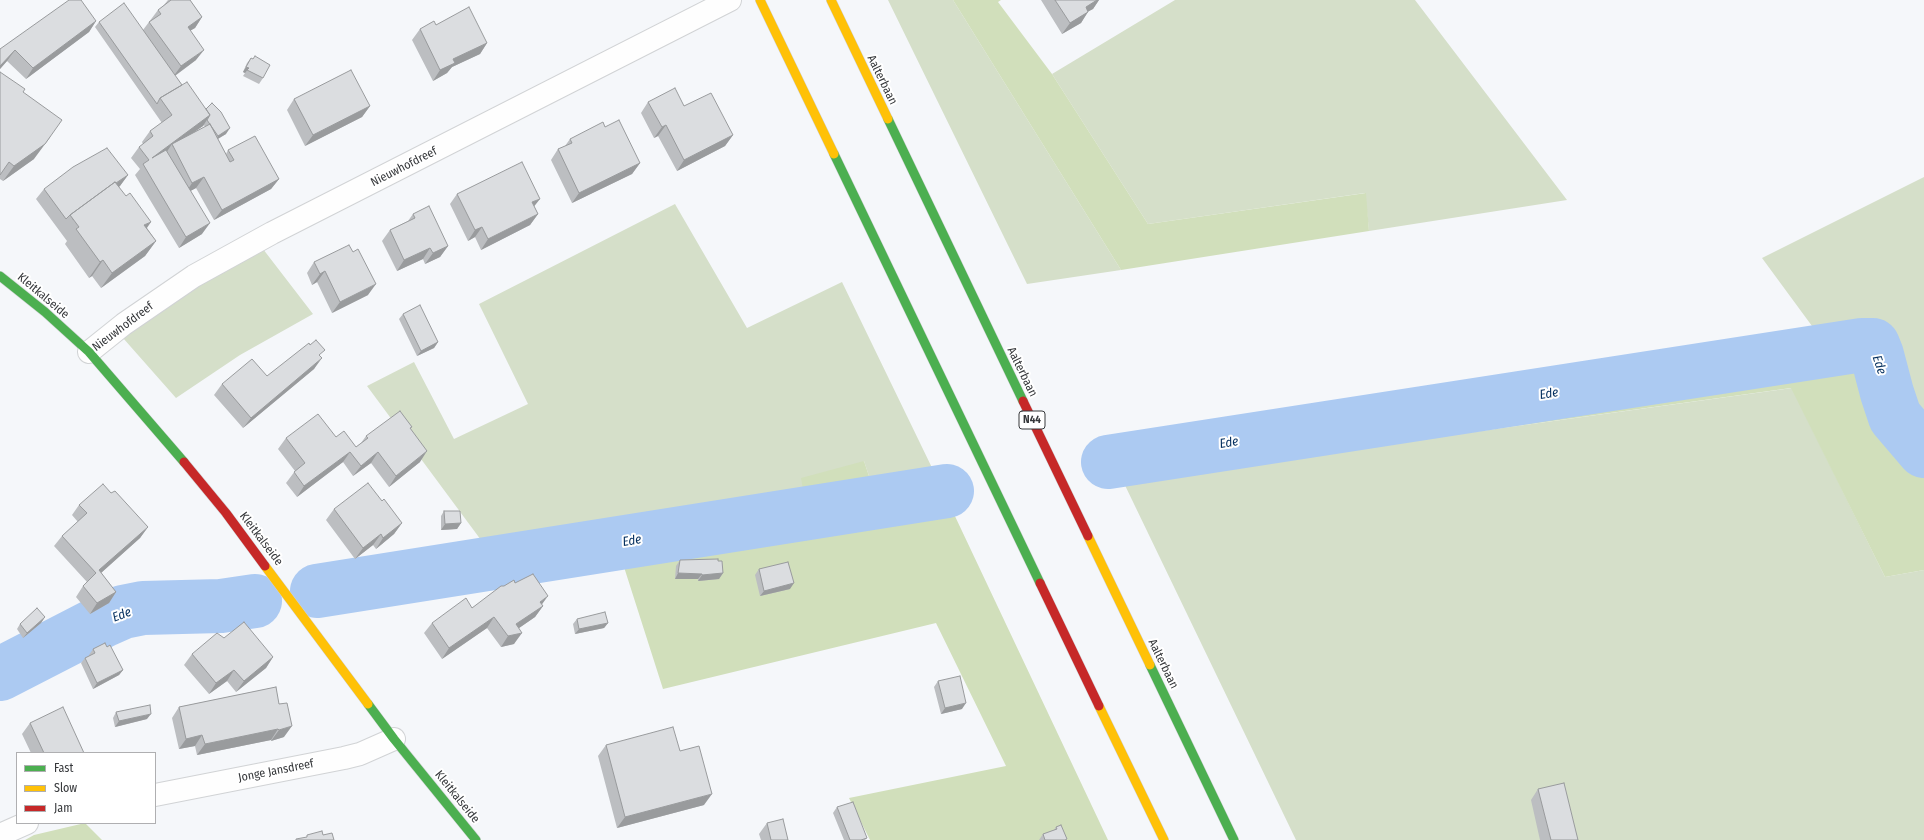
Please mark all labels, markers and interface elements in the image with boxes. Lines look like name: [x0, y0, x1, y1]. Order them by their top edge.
street label: Aalterbaan: [864, 53, 900, 107]
street label: Nieuwhofdreef: [368, 144, 440, 190]
street label: Kleitkalseide: [14, 270, 72, 322]
street label: Nieuwhofdreef: [90, 299, 156, 355]
street label: Aalterbaan: [1004, 345, 1040, 399]
water label: Ede: [1869, 354, 1889, 376]
water label: Ede: [1538, 385, 1560, 403]
road number: N44: [1019, 411, 1045, 429]
water label: Ede: [1218, 434, 1240, 452]
street label: Kleitkalseide: [236, 509, 286, 569]
water label: Ede: [621, 532, 643, 550]
water label: Ede: [110, 604, 134, 626]
street label: Aalterbaan: [1145, 637, 1181, 691]
legend: [16, 752, 156, 824]
street label: Jonge Jansdreef: [237, 757, 315, 785]
text: Fast: [54, 761, 73, 775]
street label: Kleitkalseide: [432, 768, 482, 826]
text: Slow: [54, 781, 77, 795]
text: Jam: [54, 801, 72, 815]

